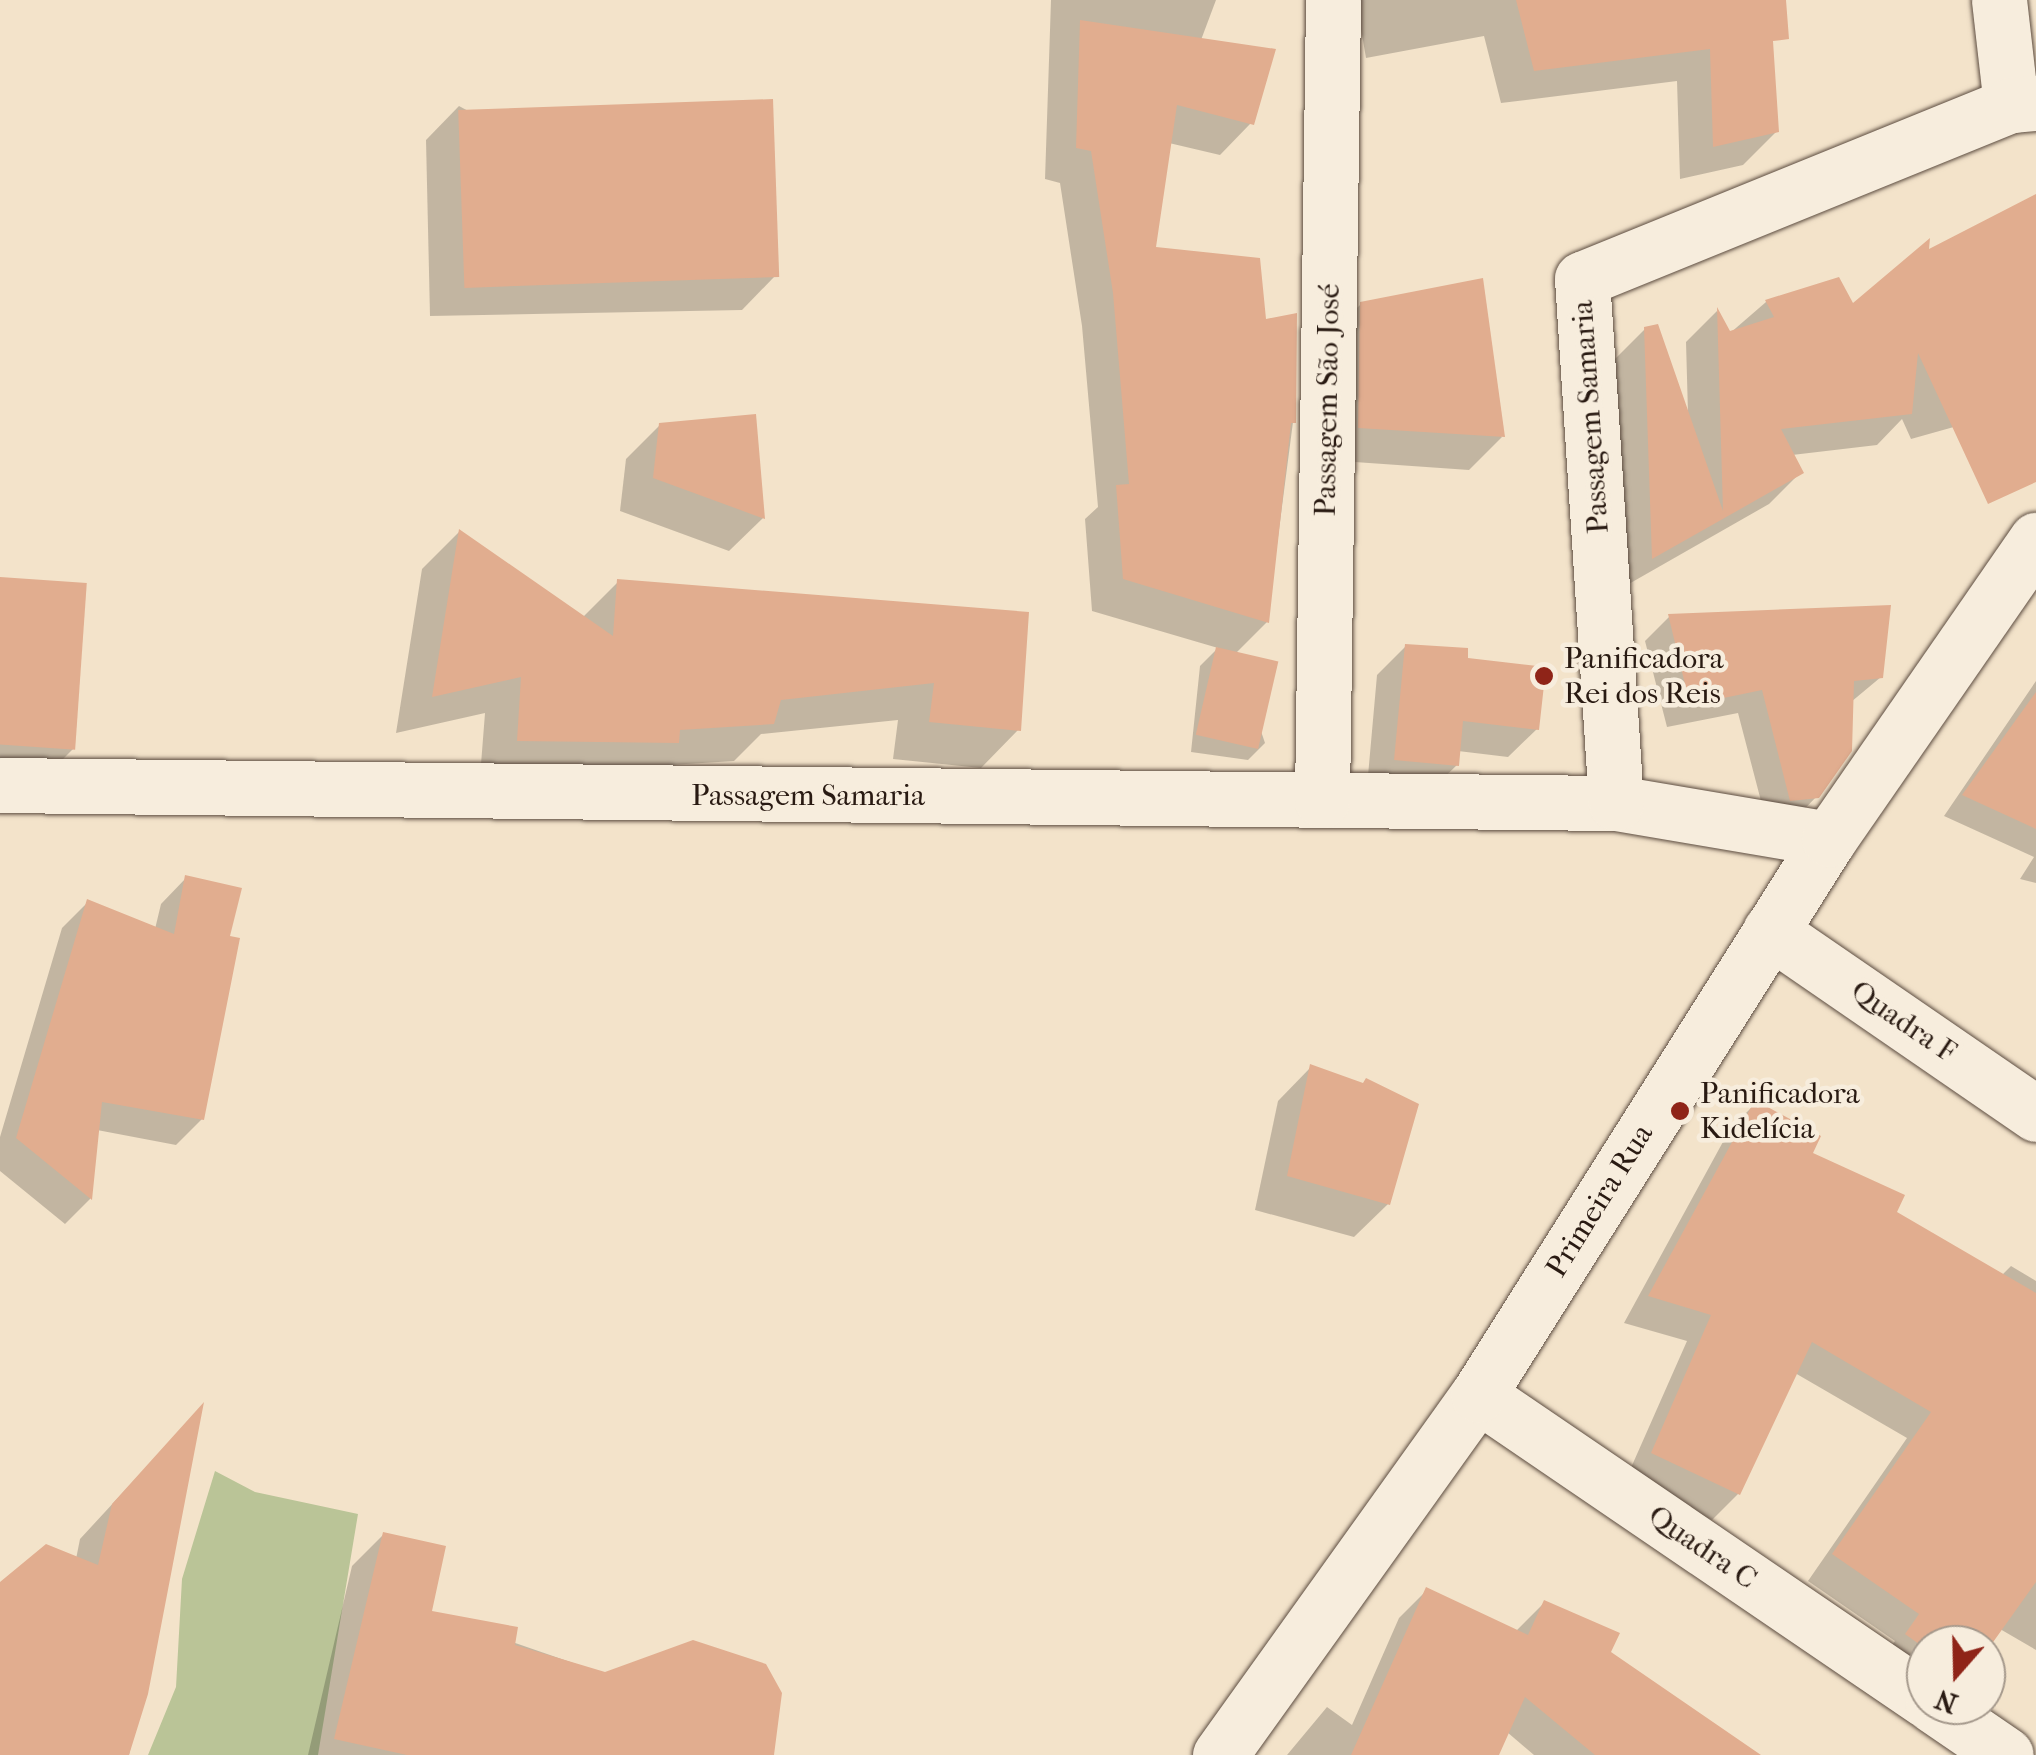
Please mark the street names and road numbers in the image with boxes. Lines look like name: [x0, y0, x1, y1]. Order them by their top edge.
street label: Passagem São José: [1308, 283, 1348, 517]
street label: Passagem Samaria: [1565, 299, 1617, 535]
street label: Passagem Samaria: [691, 778, 925, 814]
street label: Quadra F: [1843, 974, 1963, 1070]
street label: Primeira Rua: [1539, 1118, 1661, 1284]
street label: Quadra C: [1641, 1499, 1763, 1597]

